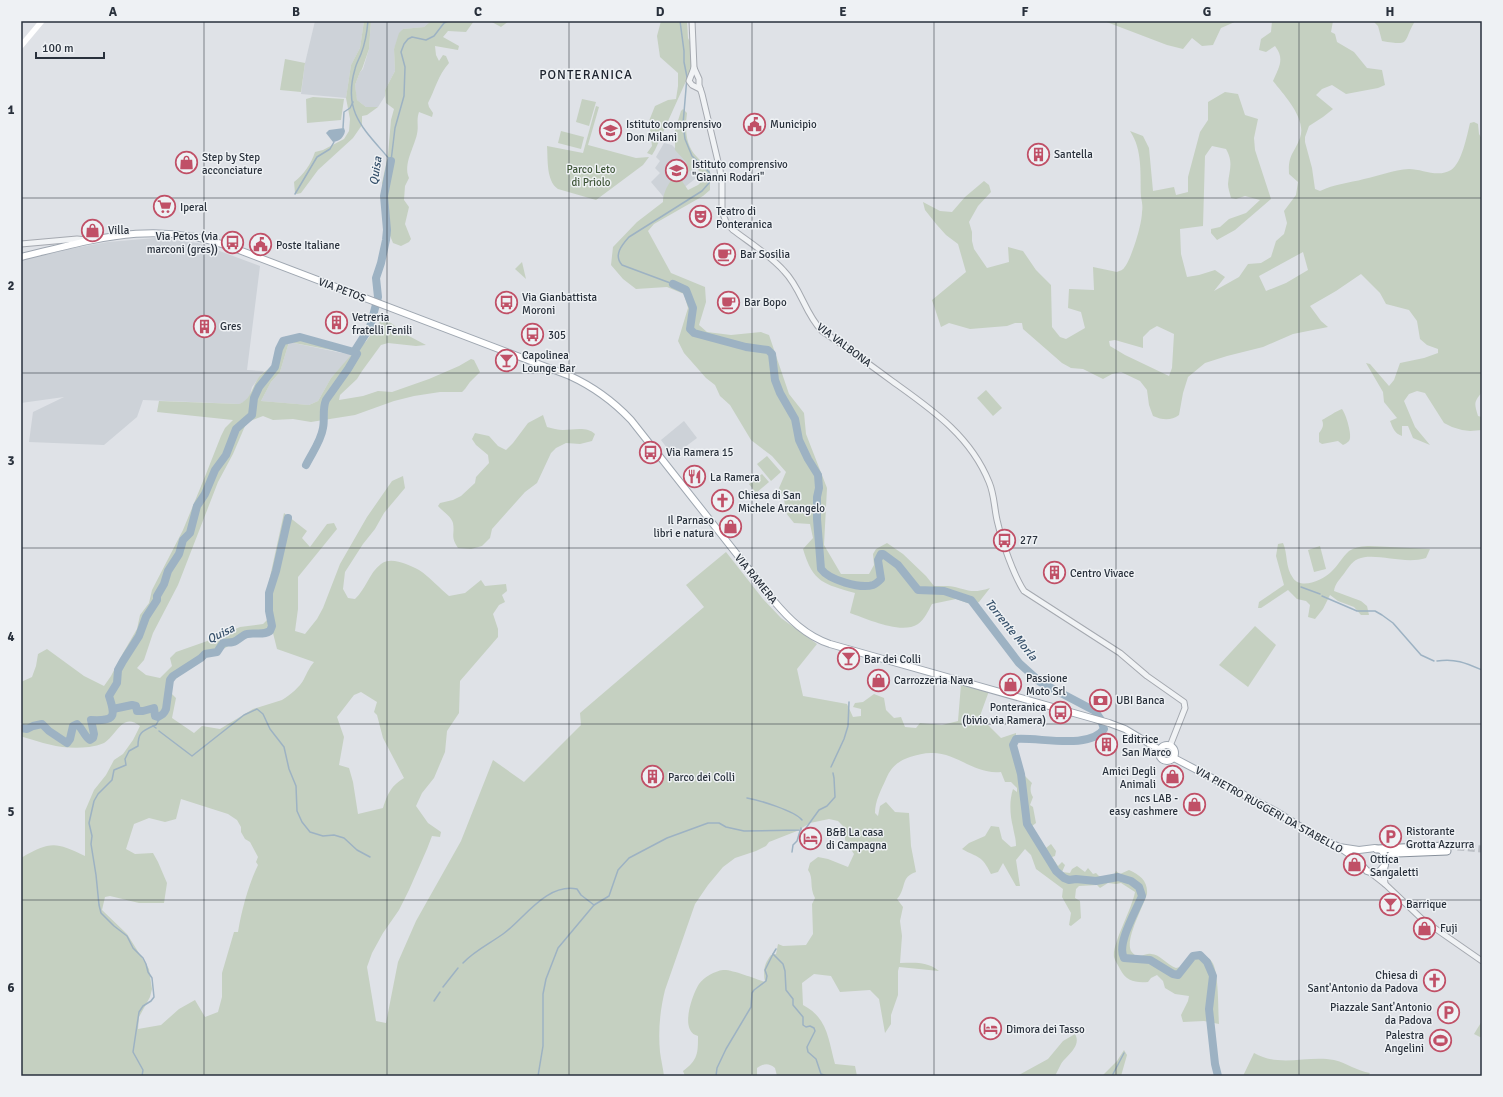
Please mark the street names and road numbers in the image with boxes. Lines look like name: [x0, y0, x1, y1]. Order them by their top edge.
street label: VIA PETOS: [317, 275, 367, 305]
street label: VIA VALBONA: [814, 320, 874, 370]
street label: VIA RAMERA: [732, 551, 780, 607]
street label: VIA PIETRO RUGGERI DA STABELLO: [1193, 764, 1345, 856]

